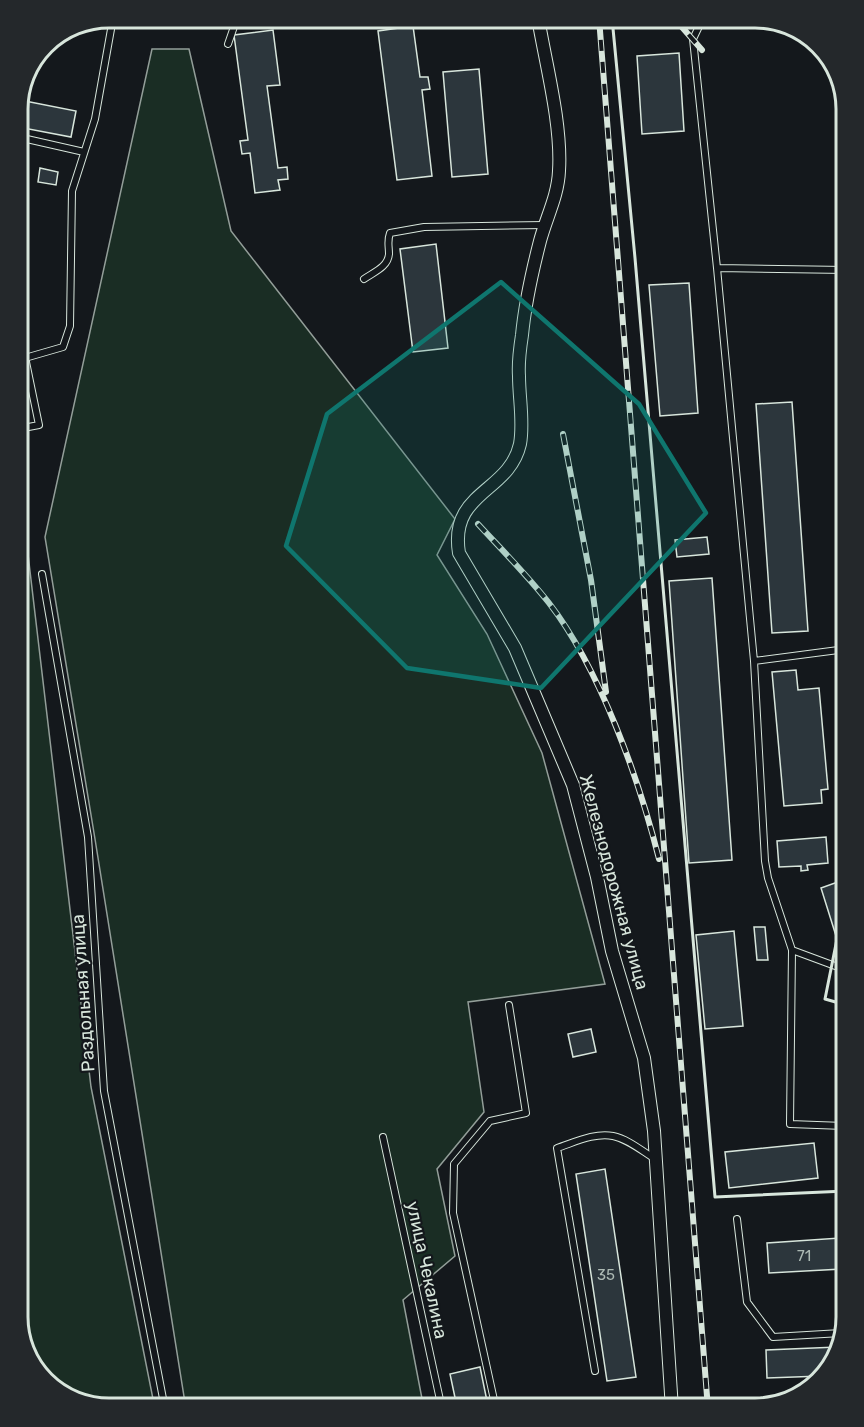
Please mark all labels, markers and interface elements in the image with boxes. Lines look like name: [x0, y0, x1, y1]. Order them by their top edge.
street label: Железнодорожная улица: [575, 772, 653, 992]
street label: Раздольная улица: [67, 913, 99, 1073]
street label: улица Чекалина: [402, 1199, 452, 1341]
house number: 71: [797, 1247, 811, 1265]
house number: 35: [597, 1266, 615, 1284]

